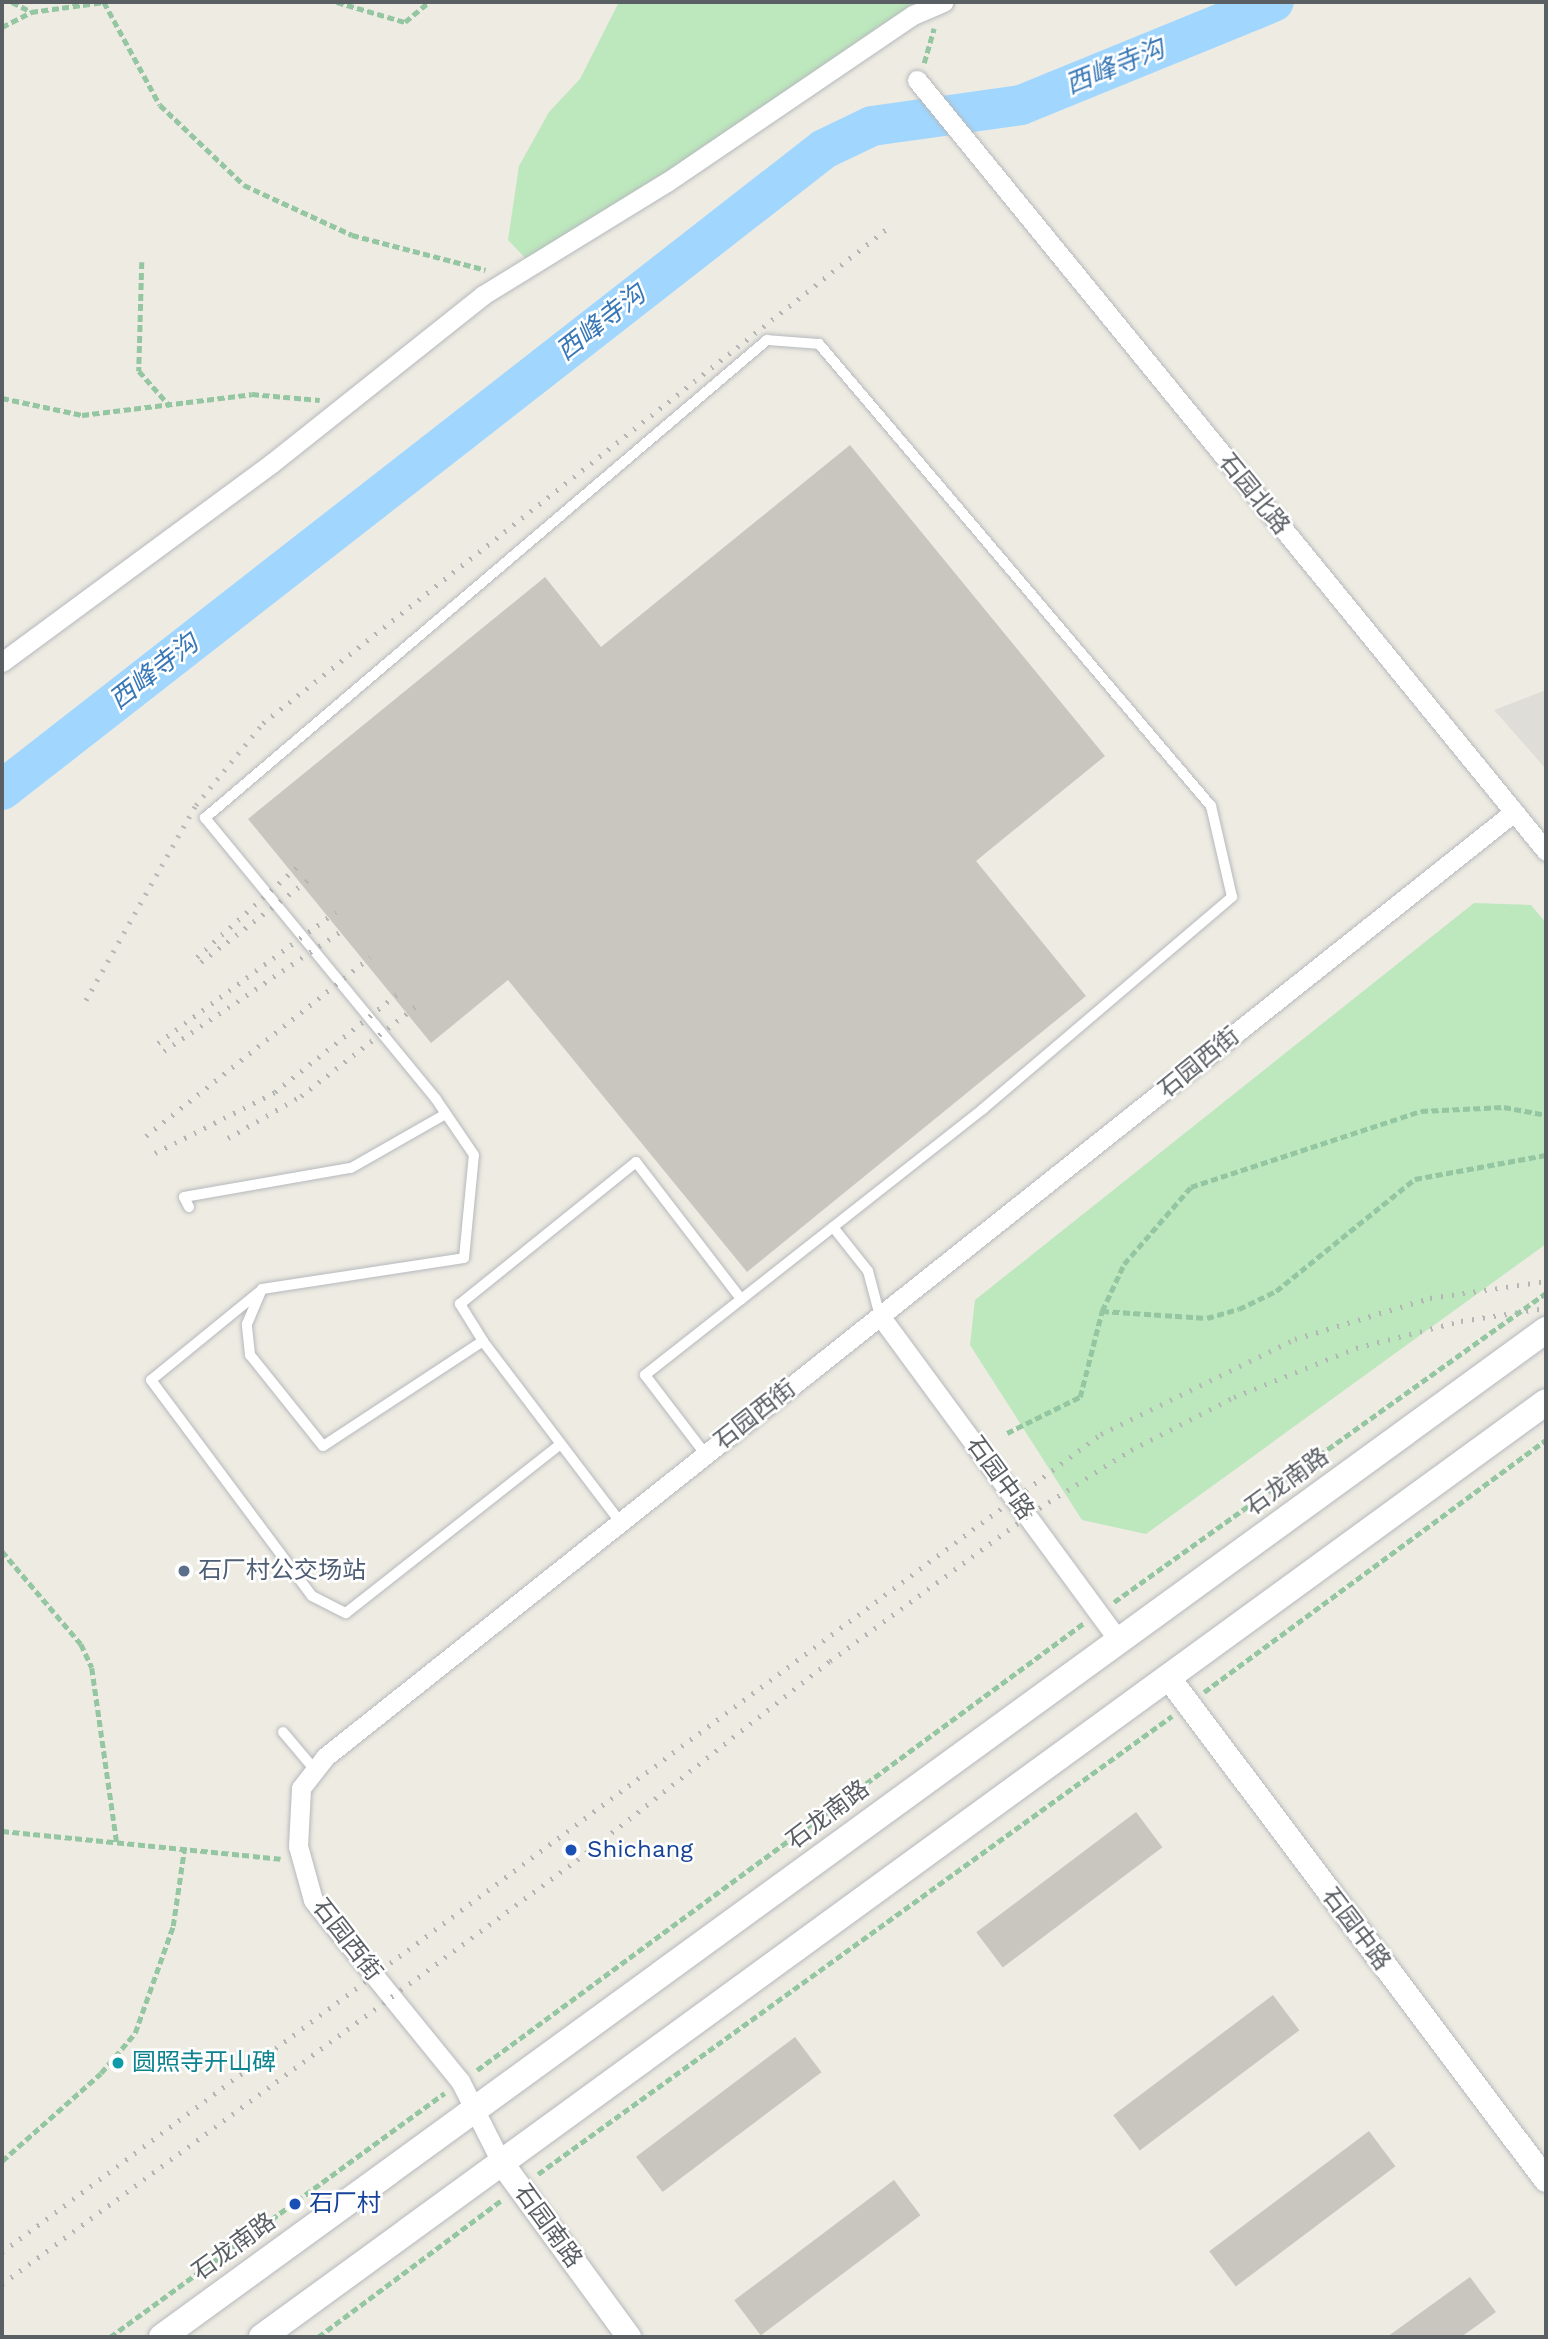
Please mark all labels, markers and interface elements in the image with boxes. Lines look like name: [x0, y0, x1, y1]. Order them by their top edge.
water label: 西峰寺沟: [1061, 33, 1169, 101]
water label: 西峰寺沟: [550, 279, 652, 367]
street label: 石园北路: [1213, 448, 1295, 540]
water label: 西峰寺沟: [103, 628, 205, 716]
street label: 石园西街: [1153, 1022, 1245, 1104]
street label: 石园西街: [708, 1374, 802, 1456]
street label: 石园中路: [960, 1431, 1040, 1525]
street label: 石龙南路: [1240, 1442, 1334, 1522]
place label: 石厂村公交场站: [198, 1557, 366, 1585]
marker: 石厂村公交场站: [176, 1563, 192, 1579]
street label: 石龙南路: [781, 1775, 875, 1855]
place label: Shichang: [587, 1836, 693, 1864]
marker: Shichang: [561, 1840, 581, 1860]
street label: 石园中路: [1316, 1882, 1396, 1976]
street label: 石园西街: [306, 1893, 388, 1987]
place label: 圆照寺开山碑: [132, 2049, 276, 2077]
marker: 圆照寺开山碑: [110, 2055, 126, 2071]
street label: 石园南路: [508, 2179, 588, 2273]
place label: 石厂村: [309, 2190, 381, 2218]
marker: 石厂村: [287, 2196, 303, 2212]
street label: 石龙南路: [187, 2207, 281, 2287]

